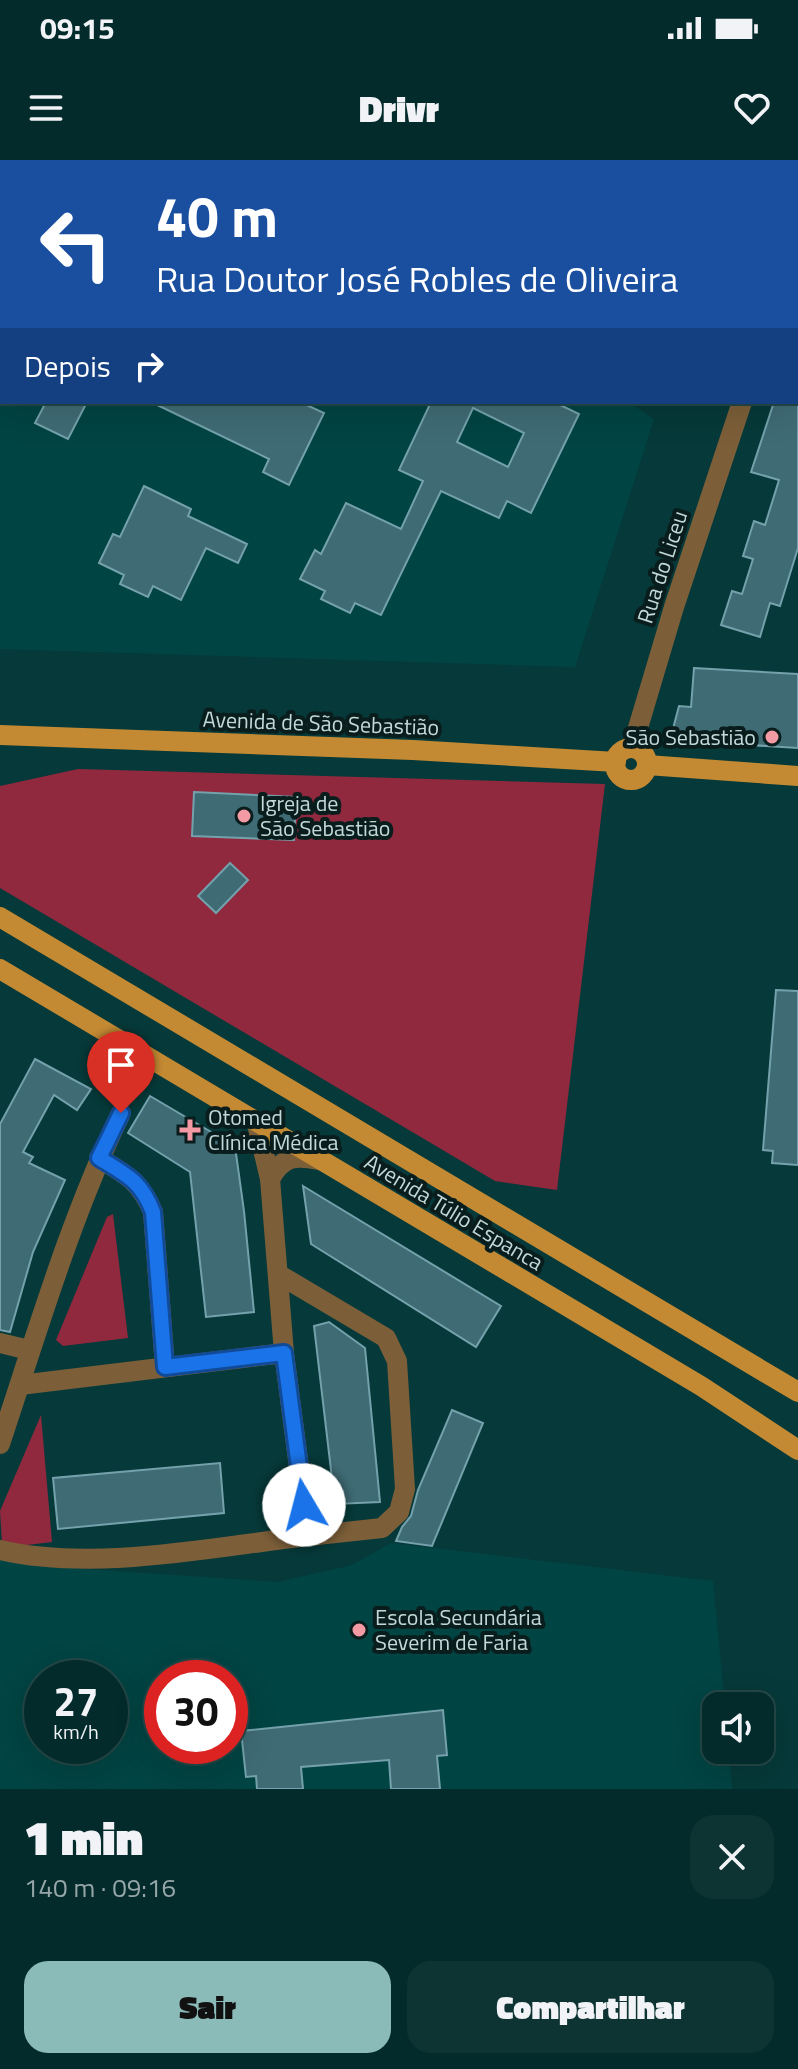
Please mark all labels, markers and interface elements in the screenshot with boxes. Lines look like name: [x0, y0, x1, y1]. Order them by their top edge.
text: 09:15: [40, 5, 115, 51]
text: Drivr: [359, 81, 439, 136]
icon: menu: [24, 86, 68, 130]
icon: heart: [730, 86, 774, 130]
text: 40 m: [156, 174, 278, 259]
icon: left: [24, 192, 128, 296]
text: Rua Doutor José Robles de Oliveira: [156, 251, 678, 306]
text: Depois: [24, 343, 111, 389]
icon: right: [127, 344, 171, 388]
street label: Rua do Liceu: [628, 506, 696, 628]
street label: Avenida de São Sebastião: [202, 702, 440, 744]
place label: São Sebastião: [626, 720, 756, 754]
marker: São Sebastião: [763, 728, 781, 746]
place label: Igreja de São Sebastião: [260, 786, 390, 845]
marker: Igreja de São Sebastião: [235, 807, 253, 825]
pin: [87, 1031, 155, 1113]
icon: arrive: [99, 1043, 143, 1087]
place label: Otomed Clínica Médica: [208, 1100, 339, 1159]
marker: Otomed Clínica Médica: [179, 1119, 201, 1141]
street label: Avenida Túlio Espanca: [358, 1145, 550, 1279]
position arrow: [262, 1463, 346, 1547]
place label: Escola Secundária Severim de Faria: [375, 1600, 542, 1659]
marker: Escola Secundária Severim de Faria: [350, 1621, 368, 1639]
speed limit sign: 30: [144, 1660, 248, 1764]
text: 27: [54, 1671, 98, 1732]
map controls: [702, 1692, 774, 1764]
button: sound: [702, 1692, 774, 1764]
text: km/h: [53, 1716, 99, 1747]
text: 1 min: [24, 1801, 143, 1874]
button: close: [690, 1815, 774, 1899]
text: 140 m · 09:16: [24, 1868, 176, 1907]
button: Sair: [24, 1961, 391, 2053]
button: Compartilhar: [407, 1961, 774, 2053]

